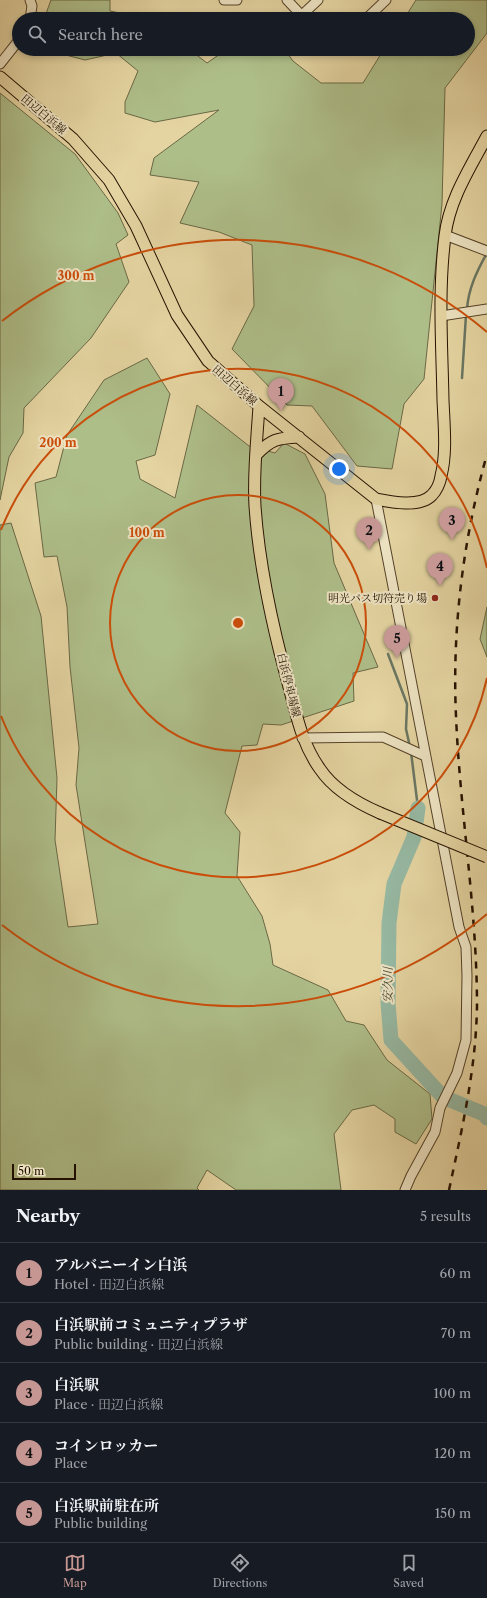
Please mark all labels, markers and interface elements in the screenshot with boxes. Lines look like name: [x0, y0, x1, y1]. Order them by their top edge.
search box: [12, 12, 475, 56]
icon: search: [26, 23, 48, 45]
text: Search here: [58, 25, 143, 44]
street label: 田辺白浜線: [18, 91, 70, 137]
text: 300 m: [57, 268, 95, 283]
street label: 田辺白浜線: [210, 362, 260, 408]
pin: 1: [268, 378, 294, 411]
text: 200 m: [39, 435, 77, 450]
your location: [329, 459, 349, 479]
pin: 3: [439, 507, 465, 540]
pin: 2: [356, 517, 382, 550]
text: 100 m: [129, 525, 165, 540]
pin: 4: [427, 553, 453, 586]
place label: 明光バス切符売り場: [328, 591, 427, 605]
marker: 明光バス切符売り場: [430, 593, 440, 603]
centre of rings: [231, 616, 245, 630]
pin: 5: [384, 625, 410, 658]
street label: 白浜停車場線: [274, 651, 304, 719]
water label: 安久川: [380, 965, 395, 1003]
scale bar: [12, 1162, 76, 1181]
text: 50 m: [18, 1164, 44, 1178]
text: Nearby: [16, 1206, 80, 1226]
text: 5 results: [420, 1208, 471, 1224]
text: アルバニーイン白浜: [54, 1255, 187, 1274]
text: 1: [26, 1265, 32, 1281]
text: 60 m: [440, 1265, 471, 1281]
text: Hotel · 田辺白浜線: [54, 1276, 164, 1292]
text: 白浜駅前コミュニティプラザ: [54, 1315, 248, 1334]
text: 2: [25, 1325, 33, 1341]
text: 70 m: [441, 1325, 471, 1341]
text: Public building · 田辺白浜線: [54, 1336, 223, 1352]
text: 白浜駅: [54, 1375, 99, 1394]
text: 3: [25, 1385, 33, 1401]
text: 100 m: [433, 1385, 471, 1401]
text: Place · 田辺白浜線: [54, 1396, 163, 1412]
text: コインロッカー: [54, 1436, 158, 1455]
text: 4: [25, 1445, 33, 1461]
text: 120 m: [434, 1445, 471, 1461]
text: Place: [54, 1455, 87, 1471]
text: 白浜駅前駐在所: [54, 1496, 159, 1515]
text: 5: [25, 1505, 33, 1521]
text: 150 m: [435, 1505, 471, 1521]
text: Public building: [54, 1515, 147, 1531]
tab: Map: [63, 1552, 87, 1590]
tab: Directions: [213, 1552, 267, 1590]
tab: Saved: [393, 1552, 424, 1590]

